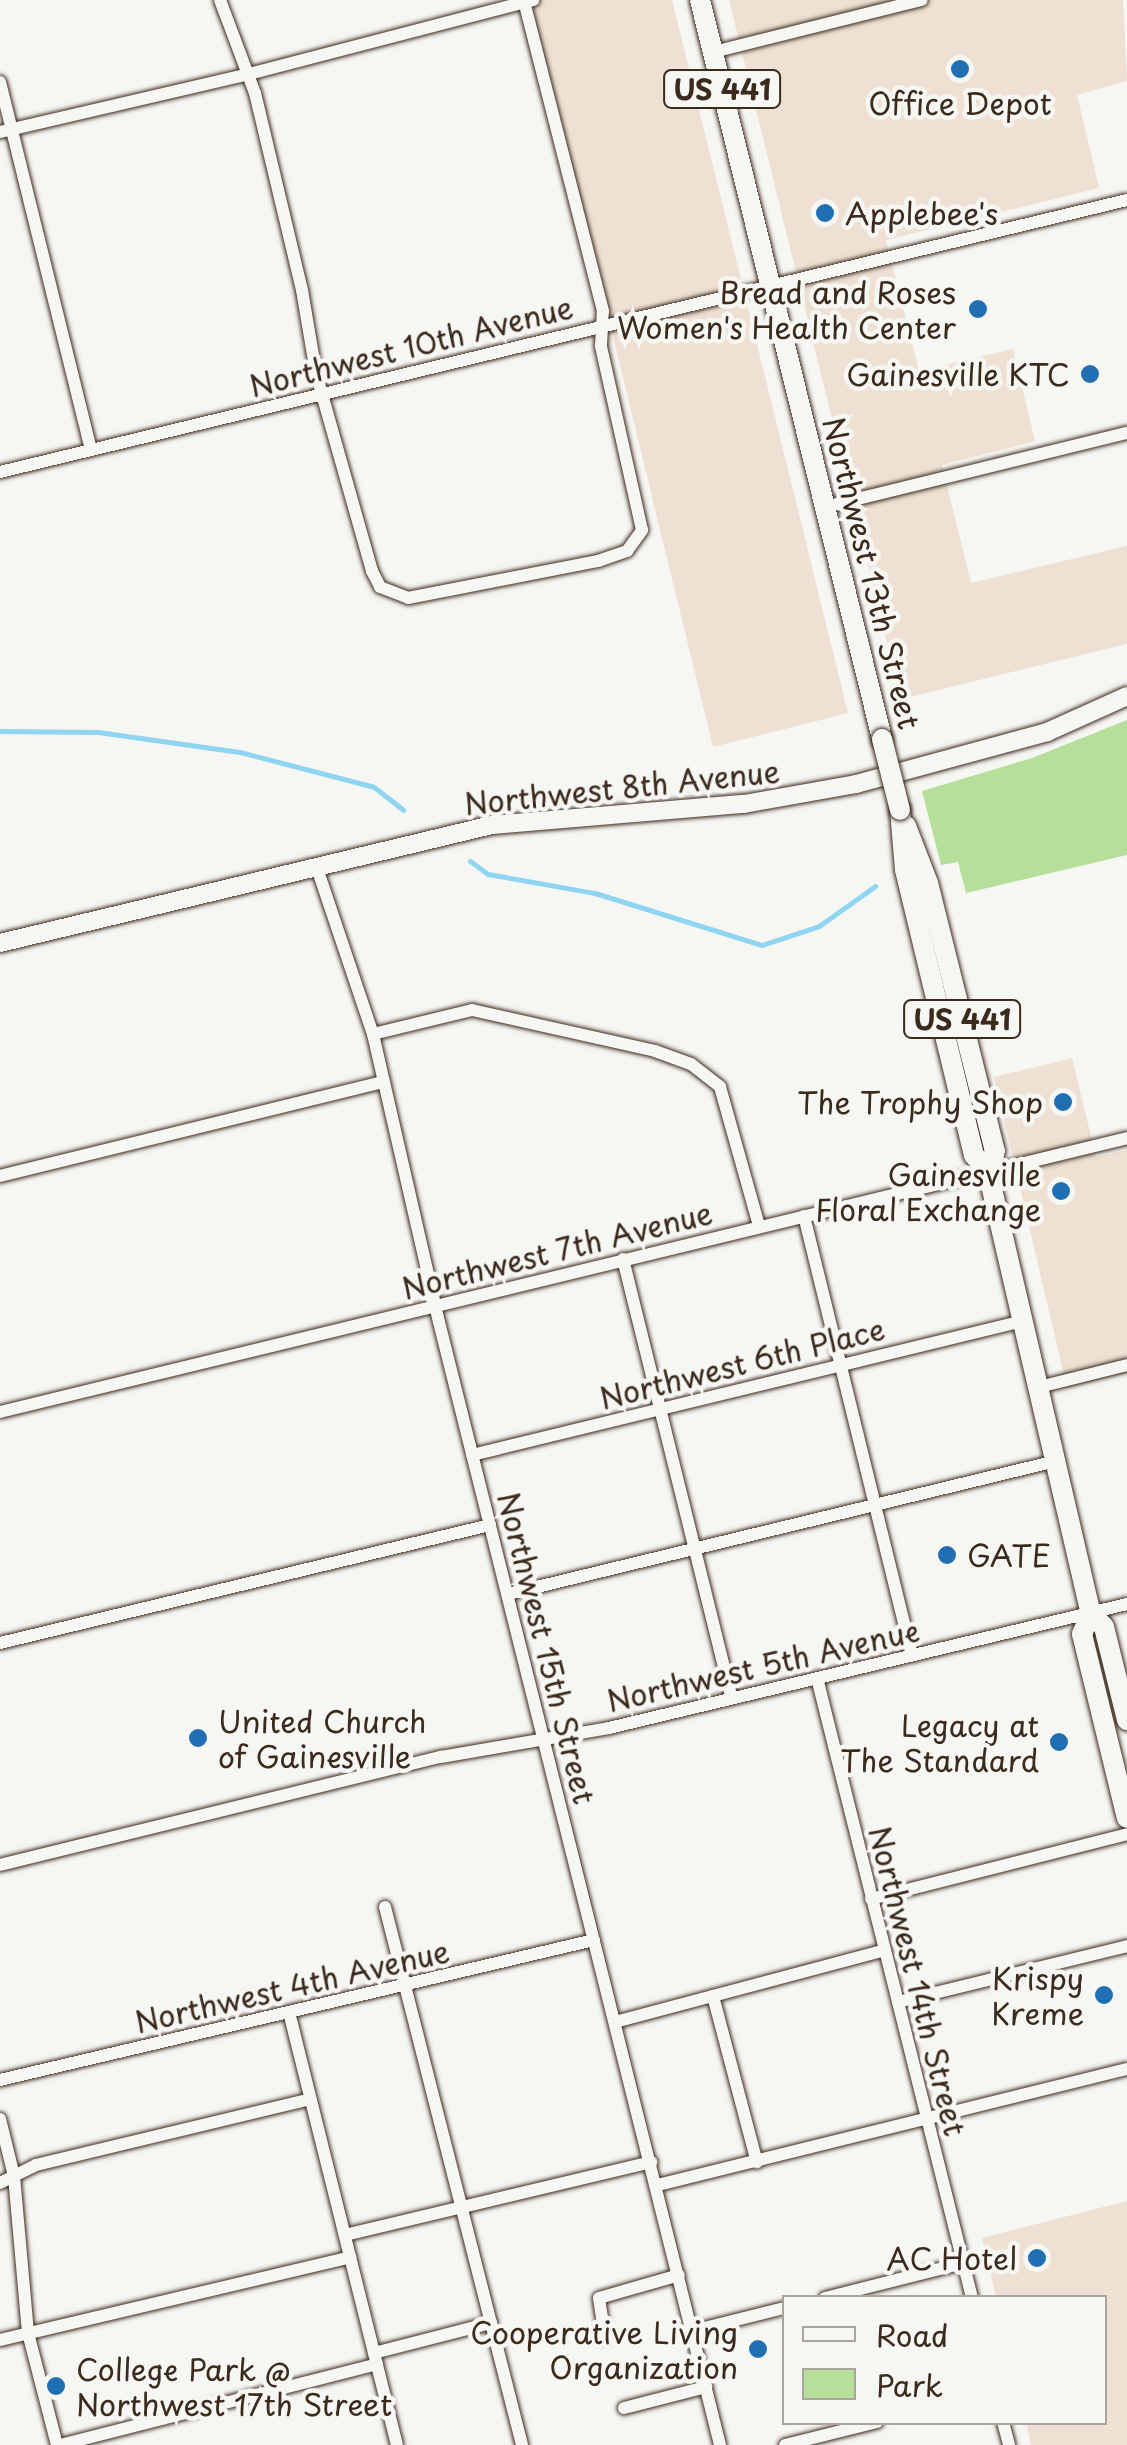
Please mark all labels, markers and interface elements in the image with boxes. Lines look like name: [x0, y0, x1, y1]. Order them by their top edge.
marker: Office Depot: [949, 58, 971, 80]
road number: US 441: [662, 66, 782, 112]
place label: Office Depot: [868, 85, 1052, 121]
place label: Applebee's: [845, 195, 998, 231]
marker: Applebee's: [814, 202, 836, 224]
place label: Bread and Roses Women's Health Center: [613, 274, 956, 344]
street label: Northwest 10th Avenue: [244, 288, 578, 404]
marker: Bread and Roses Women's Health Center: [965, 296, 991, 322]
place label: Gainesville KTC: [845, 356, 1070, 392]
marker: Gainesville KTC: [1079, 363, 1101, 385]
street label: Northwest 13th Street: [816, 413, 928, 733]
street label: Northwest 8th Avenue: [461, 752, 783, 822]
road number: US 441: [902, 996, 1022, 1042]
place label: The Trophy Shop: [797, 1084, 1043, 1120]
marker: The Trophy Shop: [1052, 1091, 1074, 1113]
place label: Gainesville Floral Exchange: [815, 1156, 1041, 1226]
marker: Gainesville Floral Exchange: [1050, 1180, 1072, 1202]
street label: Northwest 7th Avenue: [399, 1194, 715, 1306]
street label: Northwest 6th Place: [594, 1310, 890, 1416]
street label: Northwest 15th Street: [491, 1489, 603, 1807]
place label: GATE: [967, 1537, 1051, 1573]
marker: GATE: [936, 1544, 958, 1566]
street label: Northwest 5th Avenue: [603, 1611, 923, 1719]
place label: United Church of Gainesville: [218, 1703, 427, 1774]
place label: Legacy at The Standard: [840, 1707, 1039, 1778]
marker: United Church of Gainesville: [187, 1727, 209, 1749]
marker: Legacy at The Standard: [1048, 1731, 1070, 1753]
street label: Northwest 14th Street: [862, 1821, 974, 2141]
street label: Northwest 4th Avenue: [132, 1932, 452, 2040]
place label: Krispy Kreme: [991, 1960, 1084, 2030]
marker: Krispy Kreme: [1093, 1984, 1115, 2006]
place label: AC Hotel: [885, 2240, 1017, 2276]
marker: AC Hotel: [1026, 2247, 1048, 2269]
legend: [782, 2295, 1107, 2425]
text: Road: [876, 2312, 949, 2357]
place label: Cooperative Living Organization: [474, 2314, 738, 2384]
marker: Cooperative Living Organization: [747, 2338, 769, 2360]
place label: College Park @ Northwest 17th Street: [76, 2351, 393, 2422]
text: Park: [876, 2362, 943, 2407]
marker: College Park @ Northwest 17th Street: [45, 2375, 67, 2397]

